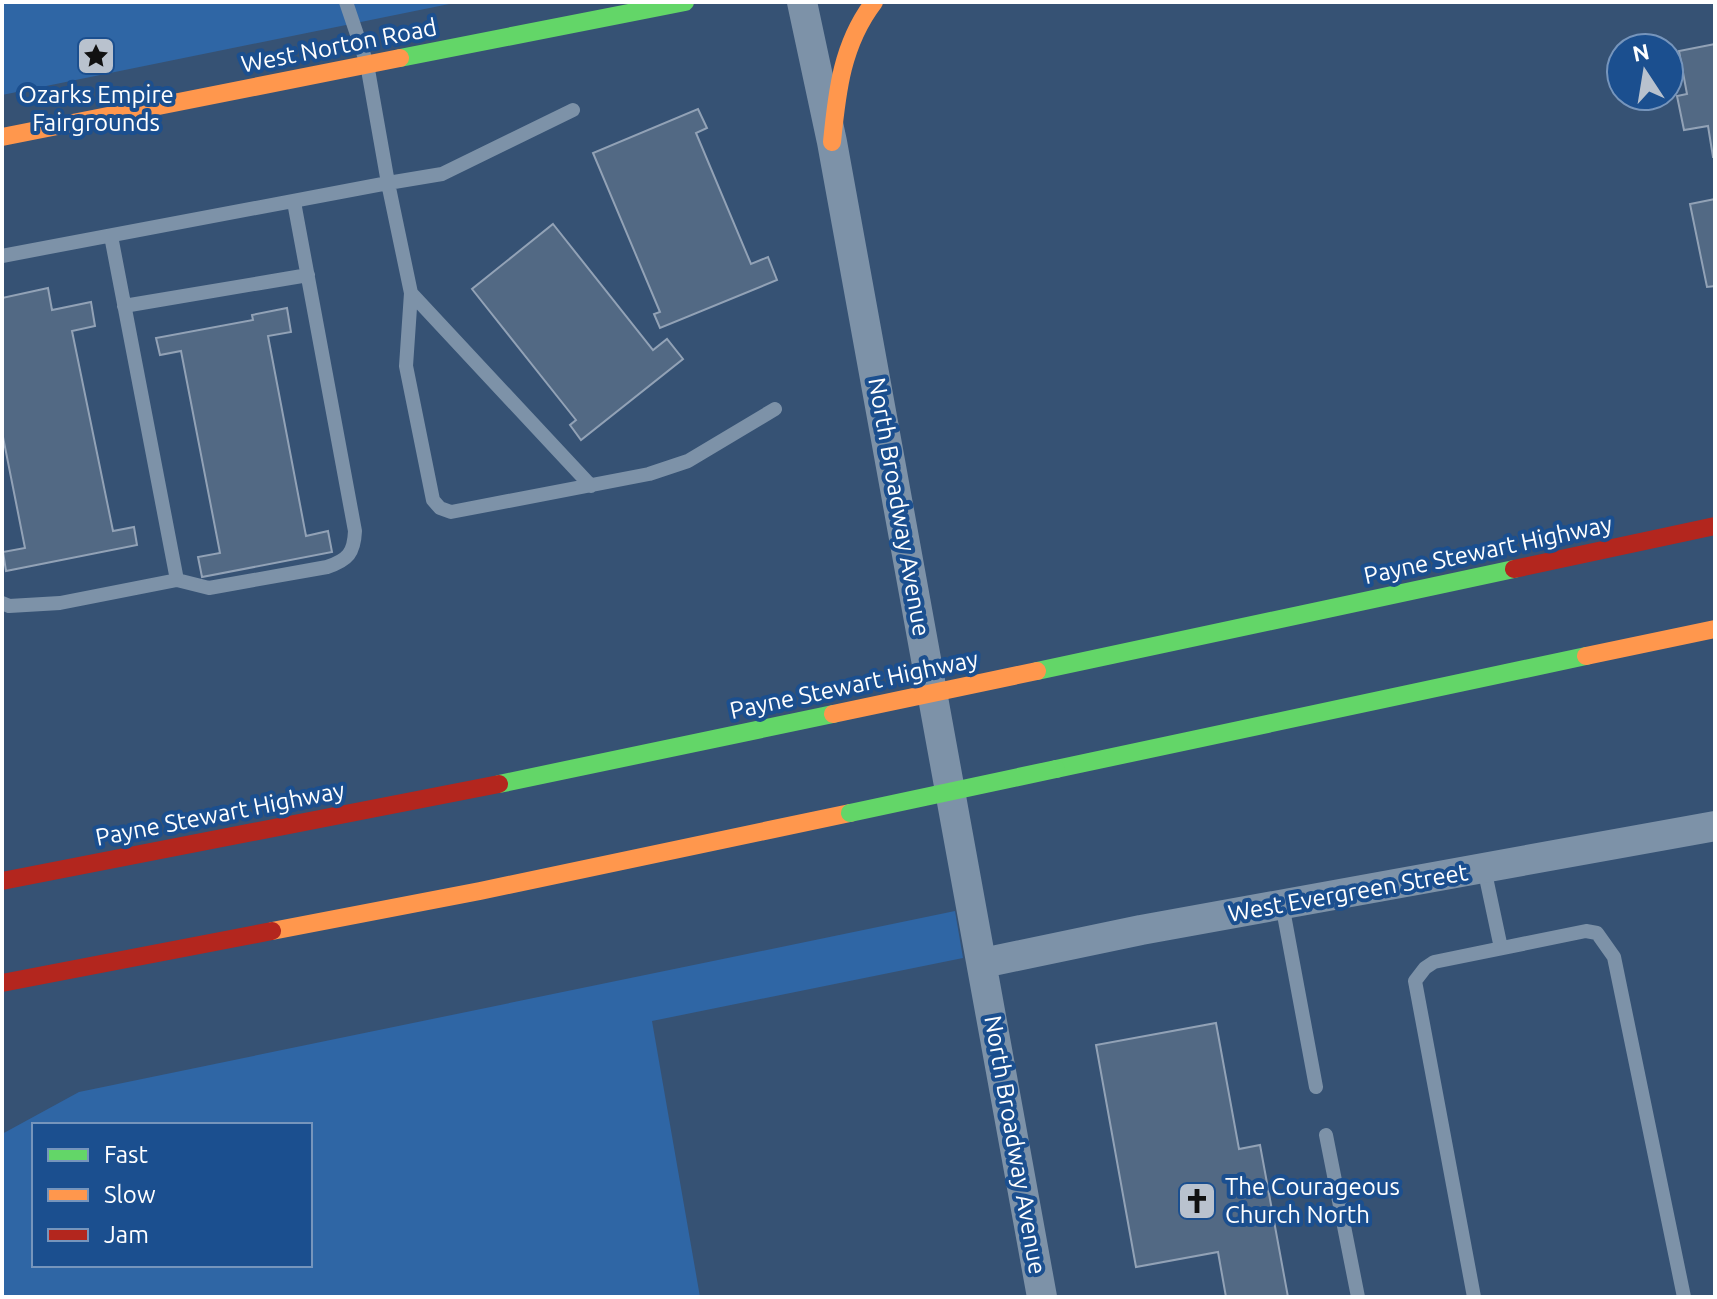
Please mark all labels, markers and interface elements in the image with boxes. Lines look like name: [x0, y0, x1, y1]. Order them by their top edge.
street label: West Norton Road: [239, 13, 439, 78]
north arrow: [1605, 32, 1685, 112]
place icon: Ozarks Empire Fairgrounds: [75, 35, 117, 77]
text: N: [1630, 38, 1651, 66]
place label: Ozarks Empire Fairgrounds: [18, 81, 174, 136]
street label: North Broadway Avenue: [863, 375, 936, 638]
street label: Payne Stewart Highway: [1361, 510, 1615, 589]
street label: Payne Stewart Highway: [727, 645, 981, 724]
street label: Payne Stewart Highway: [93, 776, 347, 851]
street label: West Evergreen Street: [1226, 858, 1471, 927]
street label: North Broadway Avenue: [979, 1013, 1052, 1276]
legend: [32, 1123, 312, 1267]
text: Fast: [104, 1141, 148, 1168]
place label: The Courageous Church North: [1225, 1173, 1400, 1228]
church icon: The Courageous Church North: [1176, 1180, 1218, 1222]
text: Slow: [104, 1181, 156, 1208]
text: Jam: [104, 1221, 149, 1248]

